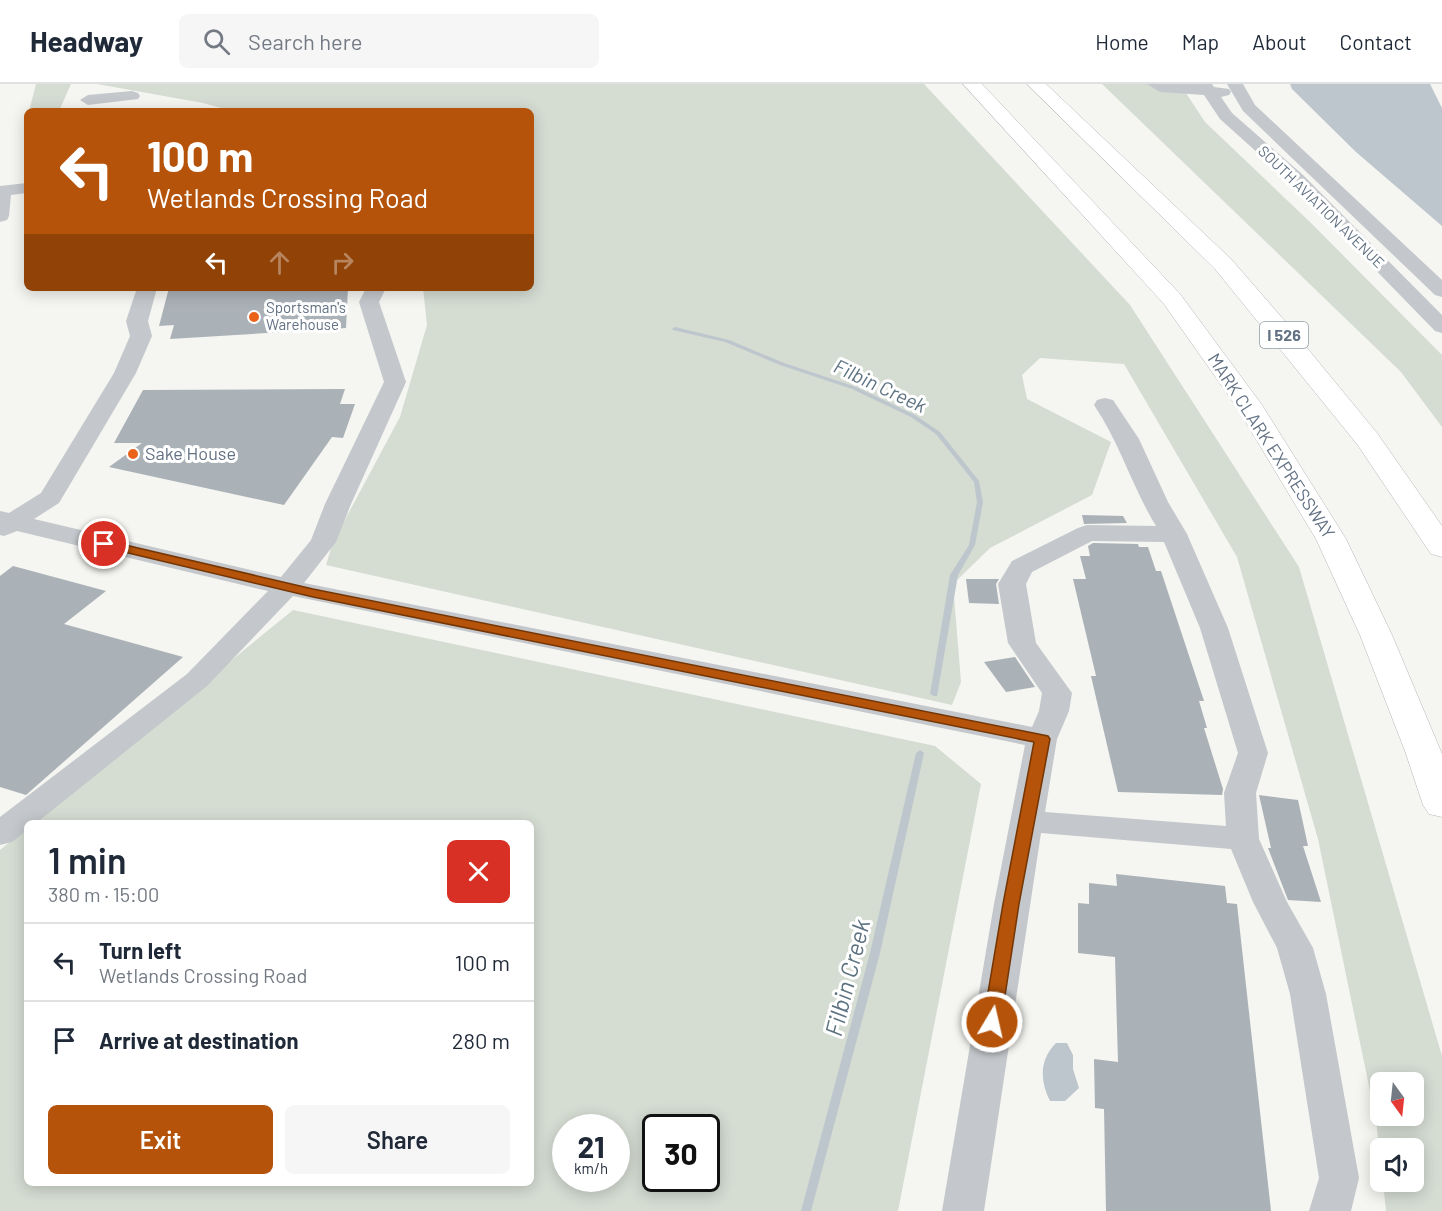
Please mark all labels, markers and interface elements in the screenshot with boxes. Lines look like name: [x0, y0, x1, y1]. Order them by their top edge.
search box: [179, 14, 599, 68]
text: Headway: [30, 24, 143, 58]
icon: search: [200, 25, 233, 58]
text: Search here: [248, 28, 362, 54]
text: Home: [1095, 29, 1149, 54]
text: Map: [1182, 29, 1219, 54]
text: About: [1252, 29, 1307, 54]
text: Contact: [1340, 29, 1412, 54]
text: 100 m: [147, 130, 253, 180]
icon: left: [48, 132, 126, 210]
street label: SOUTH AVIATION AVENUE: [1255, 141, 1388, 271]
text: Wetlands Crossing Road: [147, 181, 428, 213]
icon: left: [200, 246, 233, 279]
icon: ahead: [263, 246, 296, 279]
icon: right: [326, 246, 359, 279]
place label: Sportsman's Warehouse: [266, 298, 346, 333]
marker: Sportsman's Warehouse: [247, 310, 261, 324]
road number: I 526: [1260, 322, 1308, 348]
street label: MARK CLARK EXPRESSWAY: [1204, 349, 1340, 542]
water label: Filbin Creek: [830, 353, 931, 417]
place label: Sake House: [145, 442, 236, 464]
marker: Sake House: [126, 447, 140, 461]
pin: [78, 518, 129, 569]
icon: arrive: [87, 527, 120, 560]
text: 1 min: [48, 838, 127, 881]
button: close: [447, 840, 510, 903]
text: 380 m · 15:00: [48, 882, 159, 906]
water label: Filbin Creek: [818, 916, 875, 1039]
text: Turn left: [99, 937, 182, 963]
icon: left: [48, 946, 81, 979]
text: 100 m: [455, 949, 510, 975]
text: Wetlands Crossing Road: [99, 963, 307, 987]
position arrow: [960, 990, 1024, 1054]
icon: arrive: [48, 1024, 81, 1057]
text: Arrive at destination: [99, 1027, 298, 1053]
text: 280 m: [452, 1027, 510, 1053]
north arrow: [1370, 1072, 1424, 1126]
map controls: [1370, 1072, 1424, 1192]
button: Exit: [48, 1105, 273, 1174]
button: Share: [285, 1105, 510, 1174]
speed limit sign: 30: [642, 1114, 720, 1192]
text: 21: [577, 1128, 605, 1164]
button: sound: [1370, 1138, 1424, 1192]
text: km/h: [574, 1159, 608, 1177]

